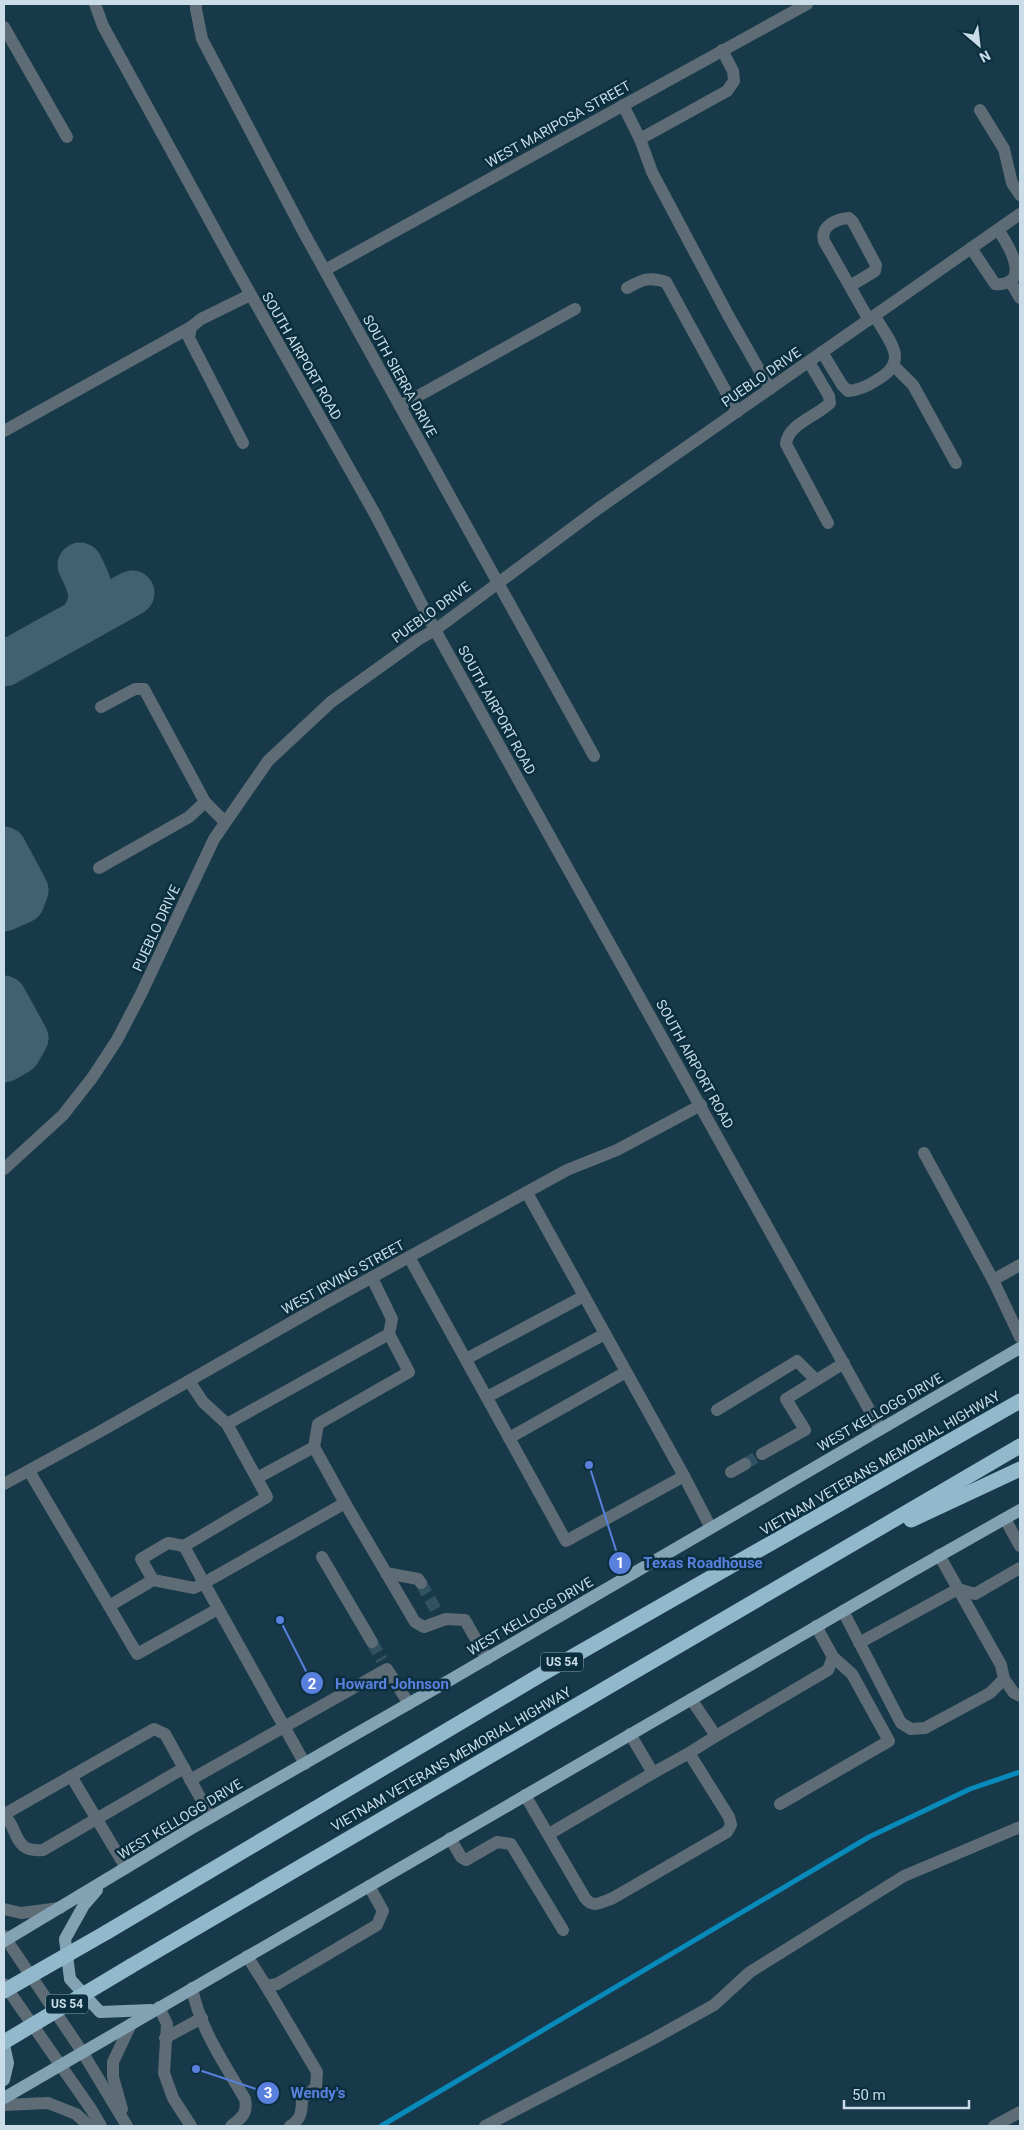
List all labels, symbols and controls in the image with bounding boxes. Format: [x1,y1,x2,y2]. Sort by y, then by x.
north arrow [954,20,1004,70]
text: N [977,47,993,66]
street label: WEST MARIPOSA STREET [483,77,634,171]
street label: SOUTH AIRPORT ROAD [259,289,345,423]
street label: SOUTH SIERRA DRIVE [360,312,440,440]
street label: PUEBLO DRIVE [718,344,804,410]
street label: PUEBLO DRIVE [389,578,473,646]
street label: SOUTH AIRPORT ROAD [455,643,539,777]
street label: PUEBLO DRIVE [129,882,183,974]
street label: SOUTH AIRPORT ROAD [653,997,737,1131]
street label: WEST IRVING STREET [279,1236,408,1317]
street label: WEST KELLOGG DRIVE [814,1369,946,1455]
street label: VIETNAM VETERANS MEMORIAL HIGHWAY [757,1387,1003,1538]
callout: Texas Roadhouse [608,1548,772,1578]
text: 1 [616,1554,624,1572]
text: Texas Roadhouse [643,1554,763,1572]
street label: WEST KELLOGG DRIVE [464,1573,596,1659]
road number: US 54 [541,1652,583,1671]
callout: Howard Johnson [300,1668,459,1698]
text: 2 [308,1675,317,1693]
text: Howard Johnson [335,1675,449,1693]
street label: VIETNAM VETERANS MEMORIAL HIGHWAY [328,1683,574,1834]
street label: WEST KELLOGG DRIVE [115,1775,245,1863]
road number: US 54 [46,1995,88,2014]
callout: Wendy's [256,2078,356,2108]
scale bar [844,2078,969,2110]
text: 3 [264,2084,272,2102]
text: Wendy's [291,2084,346,2102]
text: 50 m [852,2086,886,2104]

